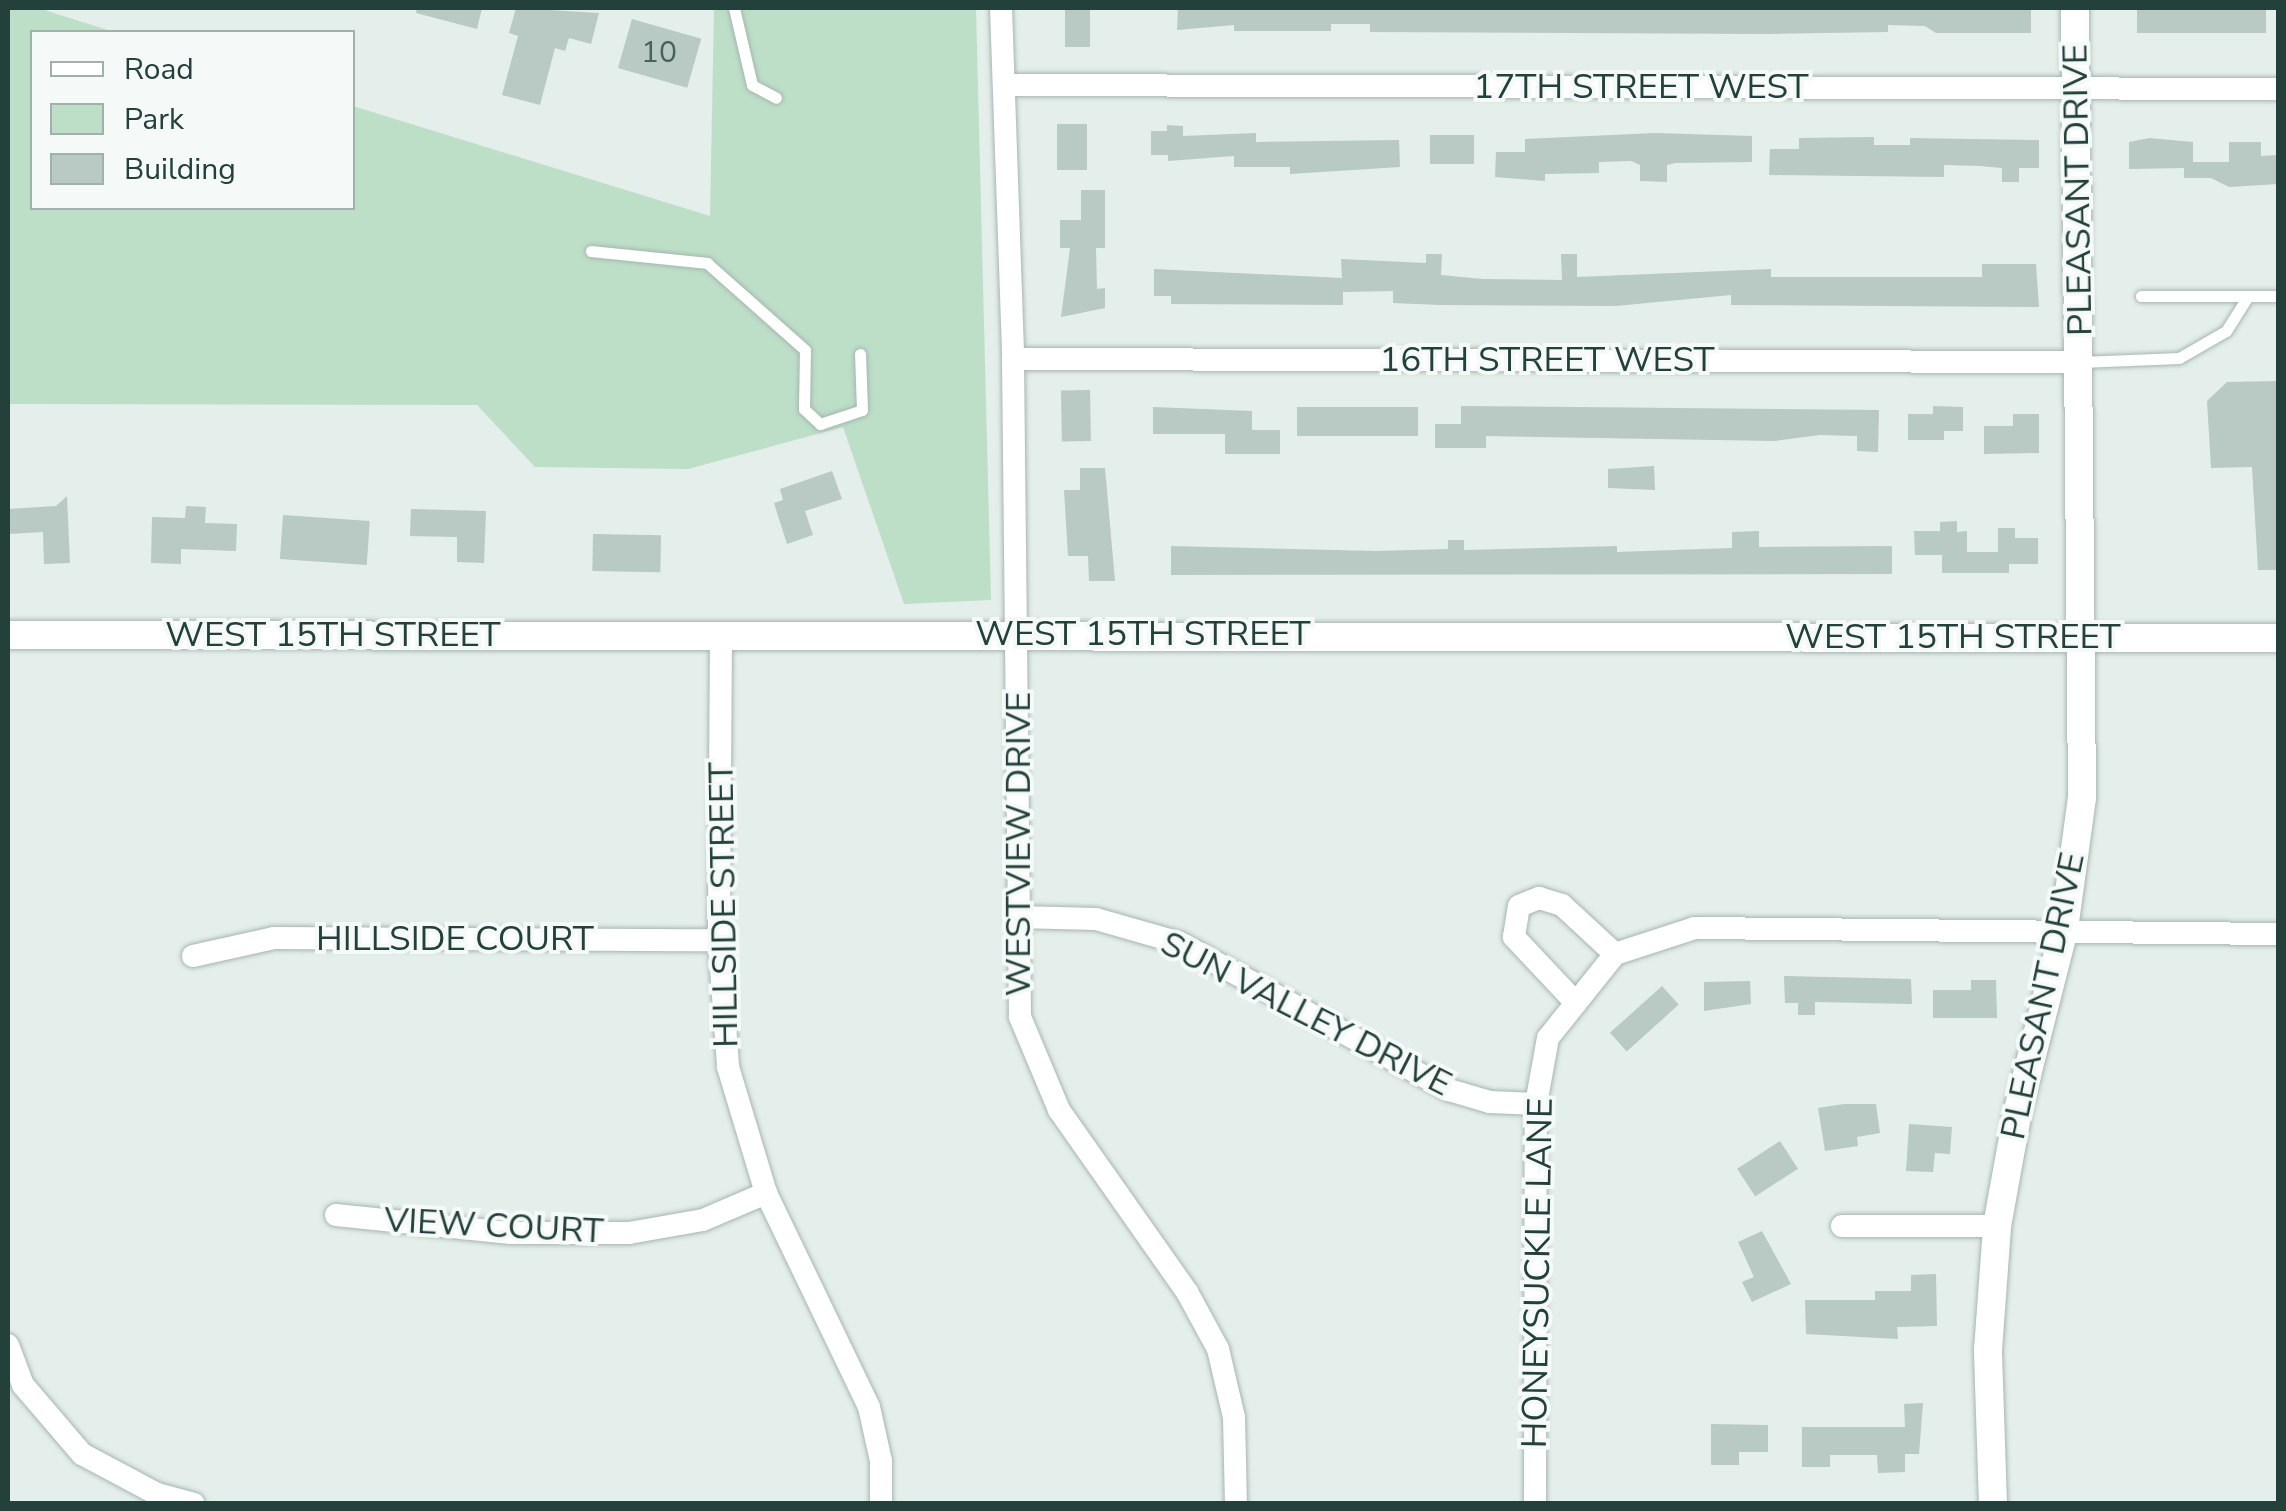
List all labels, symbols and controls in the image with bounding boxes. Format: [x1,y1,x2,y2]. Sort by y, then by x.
legend [30,30,355,210]
house number: 10 [641,35,677,71]
street label: PLEASANT DRIVE [2054,44,2102,336]
text: Road [124,49,194,90]
street label: 17TH STREET WEST [1473,66,1809,108]
text: Park [124,99,184,140]
text: Building [124,149,236,190]
street label: 16TH STREET WEST [1379,339,1715,381]
street label: WEST 15TH STREET [975,613,1311,655]
street label: WEST 15TH STREET [165,614,501,656]
street label: WEST 15TH STREET [1785,616,2121,658]
street label: WESTVIEW DRIVE [998,692,1040,996]
street label: HILLSIDE STREET [701,762,747,1048]
street label: PLEASANT DRIVE [1992,849,2094,1143]
street label: HILLSIDE COURT [316,918,594,960]
street label: SUN VALLEY DRIVE [1154,923,1458,1105]
street label: HONEYSUCKLE LANE [1514,1097,1562,1449]
street label: VIEW COURT [383,1199,605,1253]

